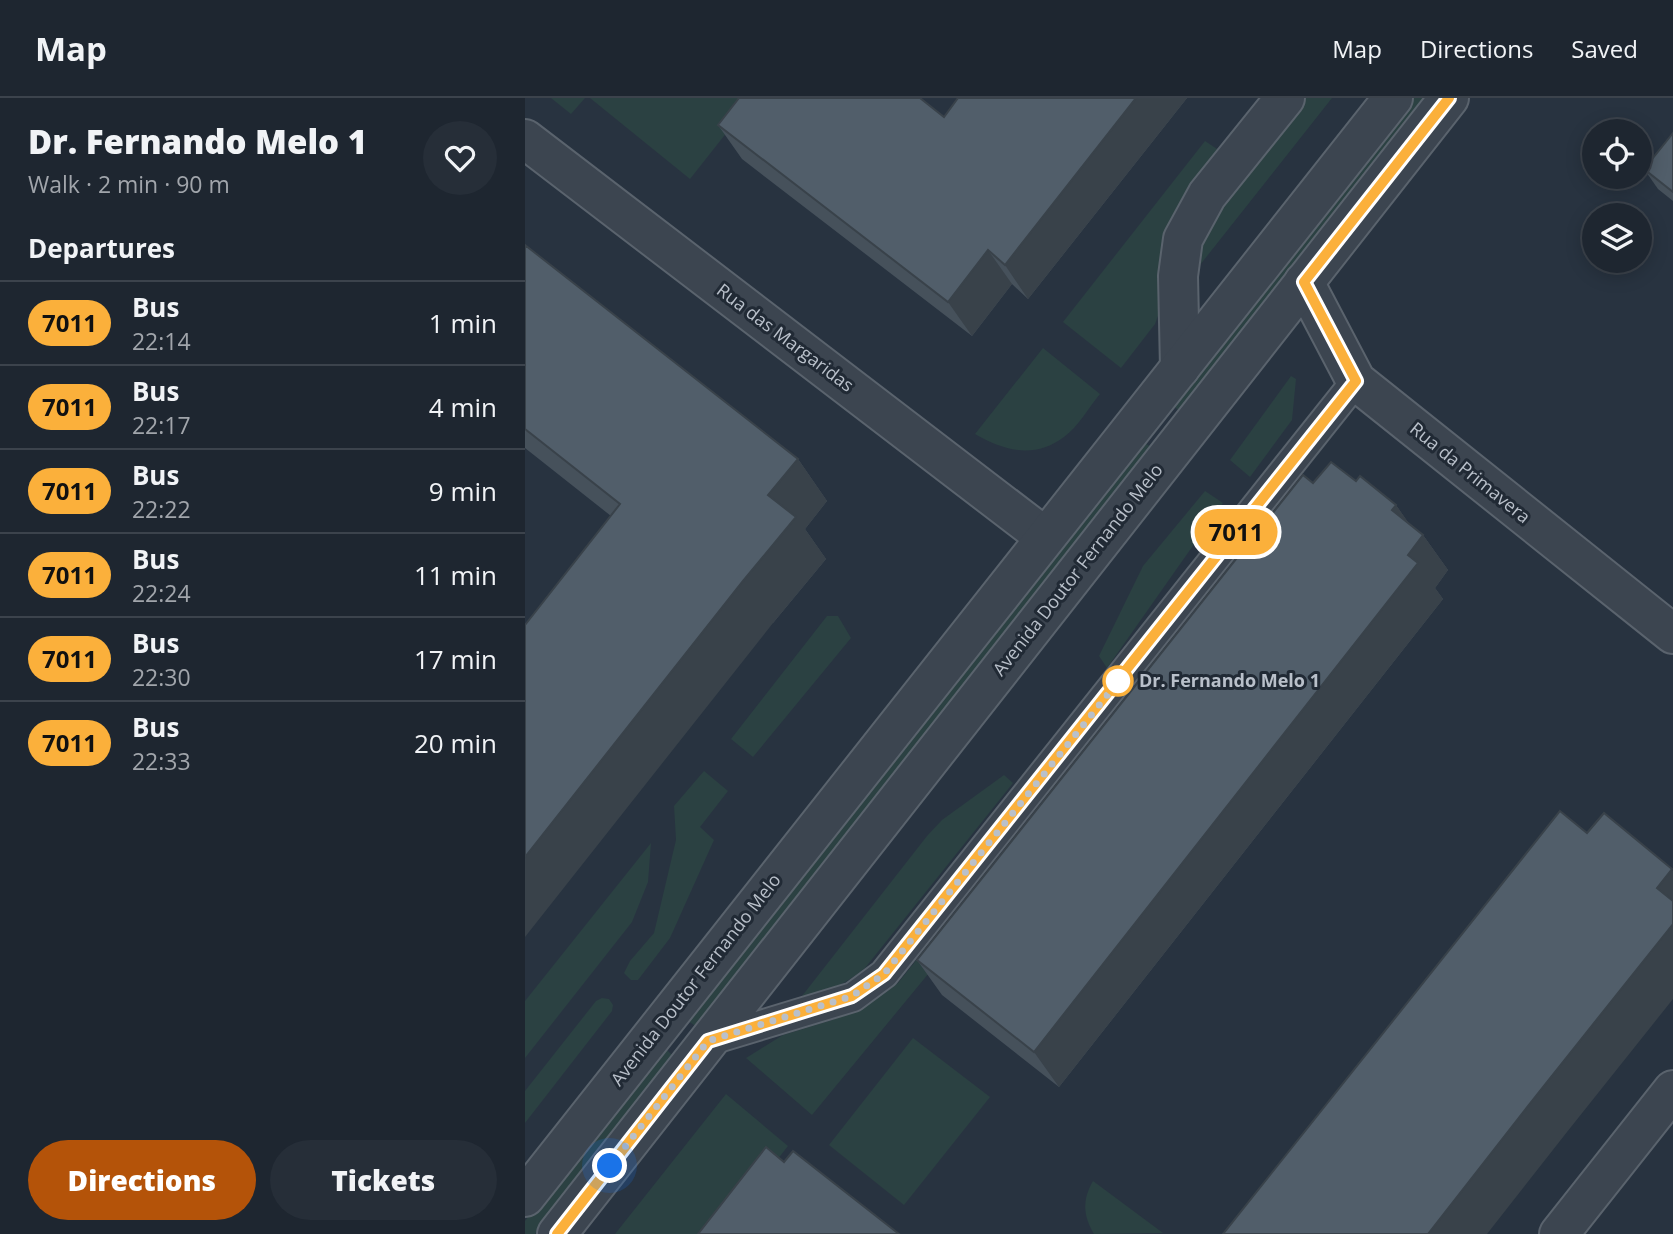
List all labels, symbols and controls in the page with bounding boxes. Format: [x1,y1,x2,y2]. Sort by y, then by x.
text: Map [35,26,107,71]
text: Map [1332,32,1382,65]
text: Directions [1420,32,1533,65]
text: Saved [1571,32,1638,65]
text: Dr. Fernando Melo 1 [28,119,367,164]
map controls [1582,119,1652,273]
button: locate [1582,119,1652,189]
button: heart [423,121,497,195]
text: Walk · 2 min · 90 m [28,168,230,200]
button: layers [1582,203,1652,273]
text: Departures [28,230,175,266]
street label: Rua das Margaridas [712,278,859,397]
text: Bus [132,289,179,325]
text: 1 min [429,305,497,341]
text: 7011 [42,306,97,339]
text: 22:14 [132,325,191,357]
text: Bus [132,373,179,409]
text: 4 min [429,389,497,425]
text: 7011 [42,390,97,423]
text: 22:17 [132,409,191,441]
street label: Rua da Primavera [1405,416,1536,528]
text: Bus [132,457,179,493]
street label: Avenida Doutor Fernando Melo [987,458,1168,680]
text: 9 min [429,473,497,509]
text: 7011 [42,474,97,507]
text: 22:22 [132,493,191,525]
line badge: 7011 [1187,509,1285,555]
text: 7011 [1209,515,1263,548]
text: Bus [132,541,179,577]
text: 11 min [414,557,497,593]
text: 7011 [42,558,97,591]
text: 22:24 [132,577,191,609]
text: Bus [132,625,179,661]
text: 17 min [414,641,497,677]
text: 7011 [42,642,97,675]
text: 22:30 [132,661,191,693]
marker: Dr. Fernando Melo 1 [1103,666,1133,696]
place label: Dr. Fernando Melo 1 [1139,668,1320,692]
text: Bus [132,709,179,745]
text: 20 min [414,725,497,761]
text: 7011 [42,726,97,759]
text: 22:33 [132,745,191,777]
street label: Avenida Doutor Fernando Melo [605,868,786,1090]
button: Directions [28,1140,256,1220]
button: Tickets [270,1140,497,1220]
your location [592,1148,627,1183]

